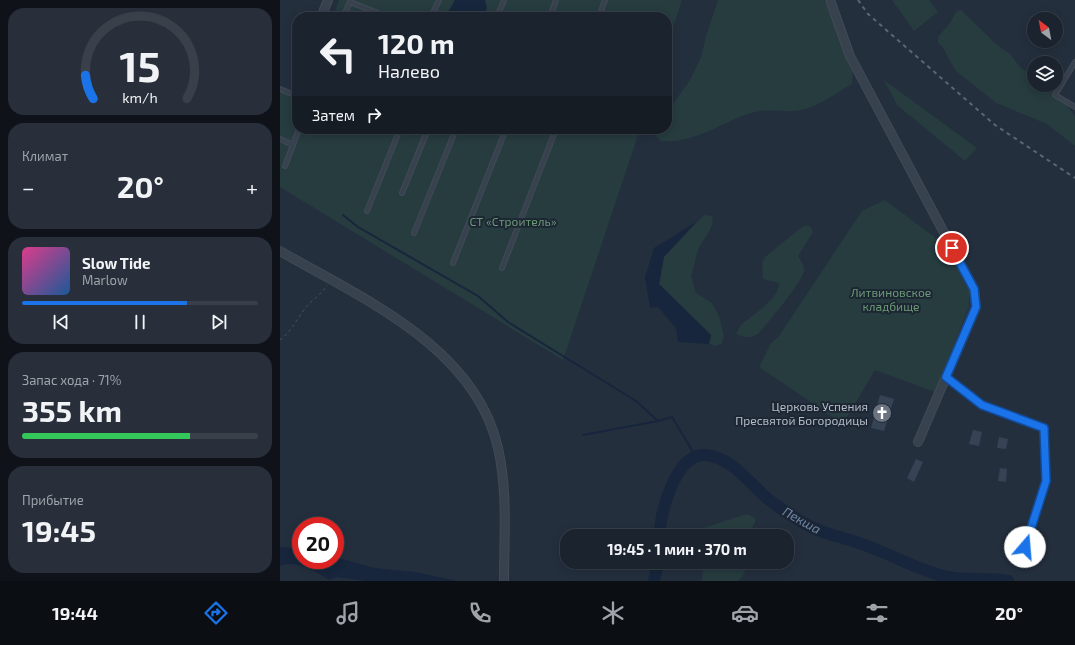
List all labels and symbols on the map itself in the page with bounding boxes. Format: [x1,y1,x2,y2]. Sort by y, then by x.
north arrow [1027,12,1063,48]
park label: СТ «Строитель» [470,214,557,228]
pin [935,231,969,265]
park label: Литвиновское кладбище [851,285,931,313]
place label: Церковь Успения Пресвятой Богородицы [735,399,868,427]
church icon: Церковь Успения Пресвятой Богородицы [871,402,893,424]
water label: Пекша [780,503,824,537]
speed limit sign: 20 [292,517,344,569]
position arrow [1004,526,1046,568]

